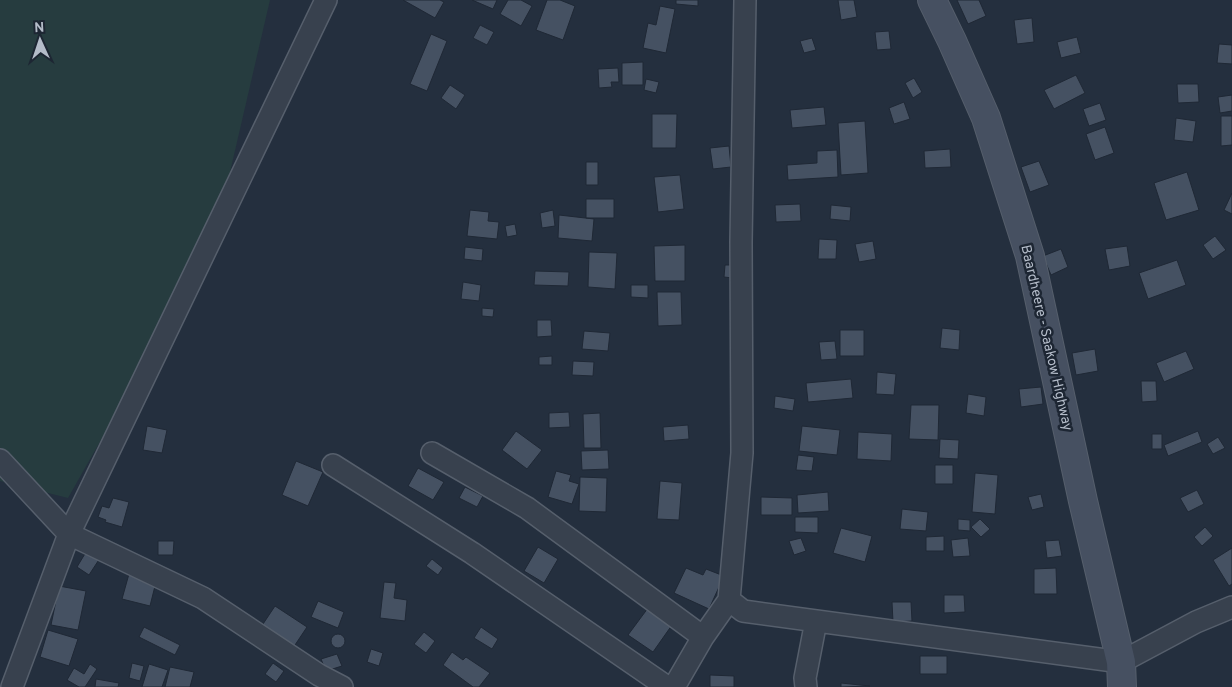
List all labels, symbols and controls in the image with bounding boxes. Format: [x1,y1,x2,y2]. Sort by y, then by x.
north arrow [15,15,65,65]
text: N [34,20,45,37]
street label: Baardheere - Saakow Highway [1016,243,1076,433]

